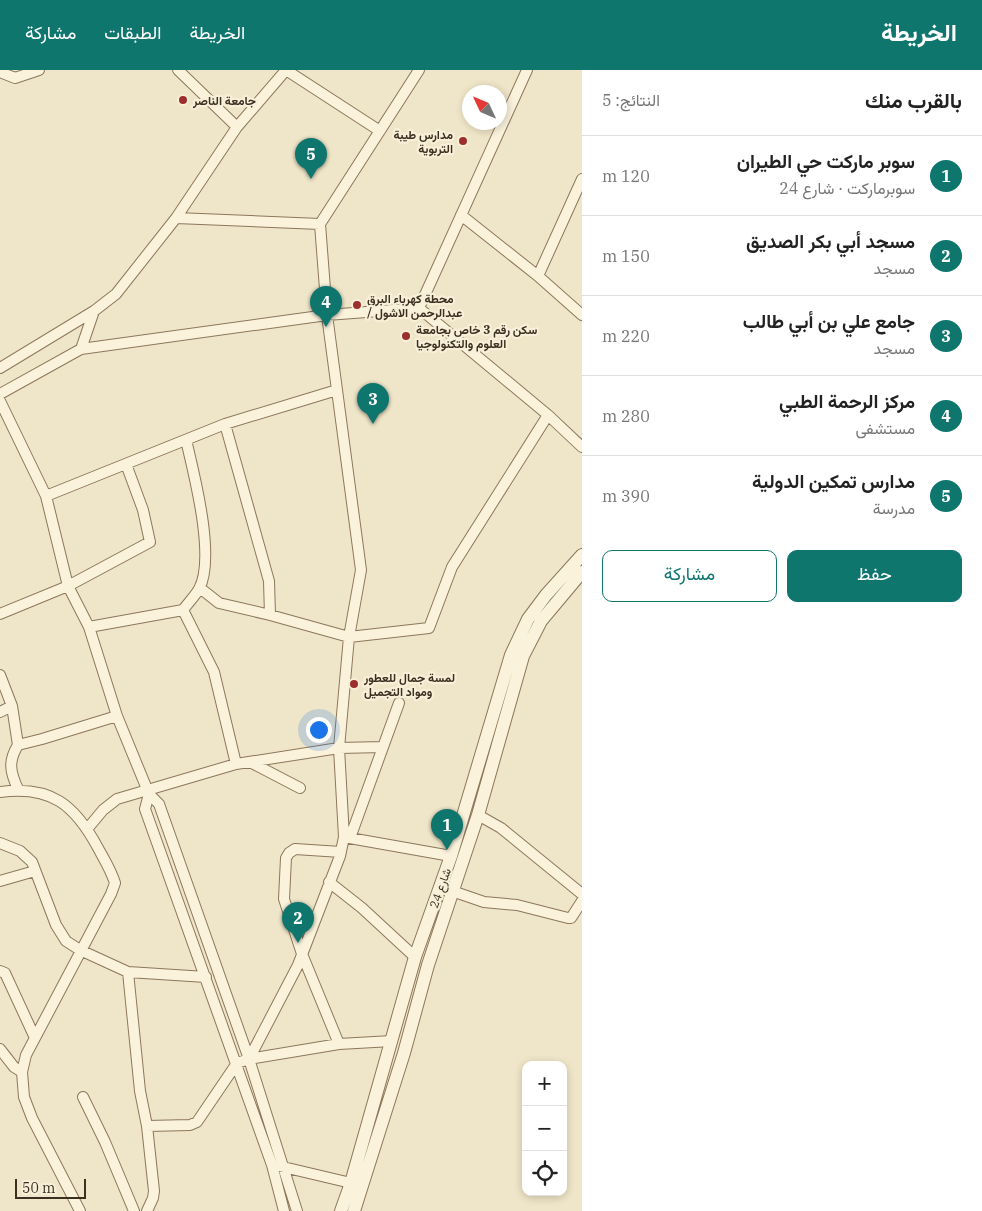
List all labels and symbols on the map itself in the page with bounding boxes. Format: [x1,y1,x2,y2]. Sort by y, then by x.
north arrow [462,85,507,130]
place label: جامعة الناصر [192,93,256,109]
marker: جامعة الناصر [177,94,189,106]
place label: مدارس طيبة التربوية [393,127,453,157]
marker: مدارس طيبة التربوية [457,135,469,147]
pin: 5 [295,138,327,179]
pin: 4 [310,286,342,327]
place label: محطة كهرباء البرق / عبدالرحمن الاشول [367,291,462,321]
marker: محطة كهرباء البرق / عبدالرحمن الاشول [351,299,363,311]
place label: سكن رقم 3 خاص بجامعة العلوم والتكنولوجيا [416,322,538,352]
marker: سكن رقم 3 خاص بجامعة العلوم والتكنولوجيا [400,330,412,342]
pin: 3 [357,383,389,424]
place label: لمسة جمال للعطور ومواد التجميل [363,670,455,700]
marker: لمسة جمال للعطور ومواد التجميل [348,678,360,690]
your location [306,717,332,743]
pin: 1 [431,809,463,850]
street label: شارع 24 [426,866,456,911]
pin: 2 [282,902,314,943]
scale bar [15,1176,86,1199]

